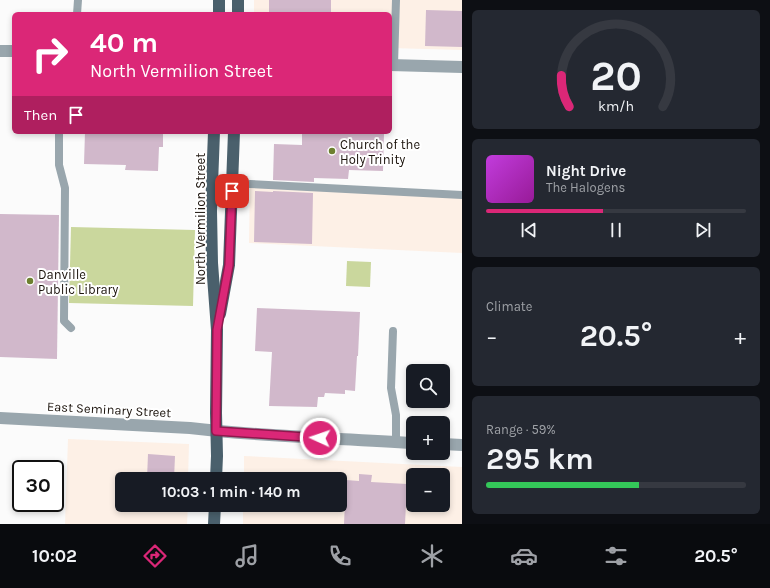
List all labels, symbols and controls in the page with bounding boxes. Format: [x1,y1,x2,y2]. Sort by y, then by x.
text: 40 m [90,26,158,59]
icon: right [24,28,76,80]
text: 20 [590,52,642,100]
text: North Vermilion Street [90,60,273,82]
text: km/h [598,98,634,115]
icon: arrive [65,104,87,126]
text: Then [24,106,57,124]
place label: Church of the Holy Trinity [340,137,420,167]
marker: Church of the Holy Trinity [327,146,337,156]
street label: North Vermilion Street [193,153,208,285]
text: Night Drive [546,162,626,180]
pin [215,174,249,208]
icon: arrive [221,180,243,202]
text: The Halogens [546,180,625,195]
icon: previous [518,219,540,241]
icon: pause [605,219,627,241]
icon: next [692,219,714,241]
place label: Danville Public Library [38,267,118,297]
marker: Danville Public Library [25,276,35,286]
text: Climate [486,299,532,314]
text: 20.5° [580,318,652,354]
text: − [486,324,498,350]
text: + [734,324,746,350]
map controls [406,364,450,512]
button: search [406,364,450,408]
street label: East Seminary Street [46,399,172,420]
button: + [406,416,450,460]
position arrow [299,417,341,459]
text: Range · 59% [486,422,556,437]
text: 295 km [486,441,594,477]
speed limit sign: 30 [12,460,64,512]
button: − [406,468,450,512]
text: 10:03 · 1 min · 140 m [162,483,300,501]
icon: directions [141,542,169,570]
icon: music [233,542,261,570]
icon: phone [326,542,354,570]
icon: climate [418,542,446,570]
icon: car [510,542,538,570]
icon: filters [602,542,630,570]
text: 10:02 [32,545,77,567]
text: 20.5° [694,545,738,567]

